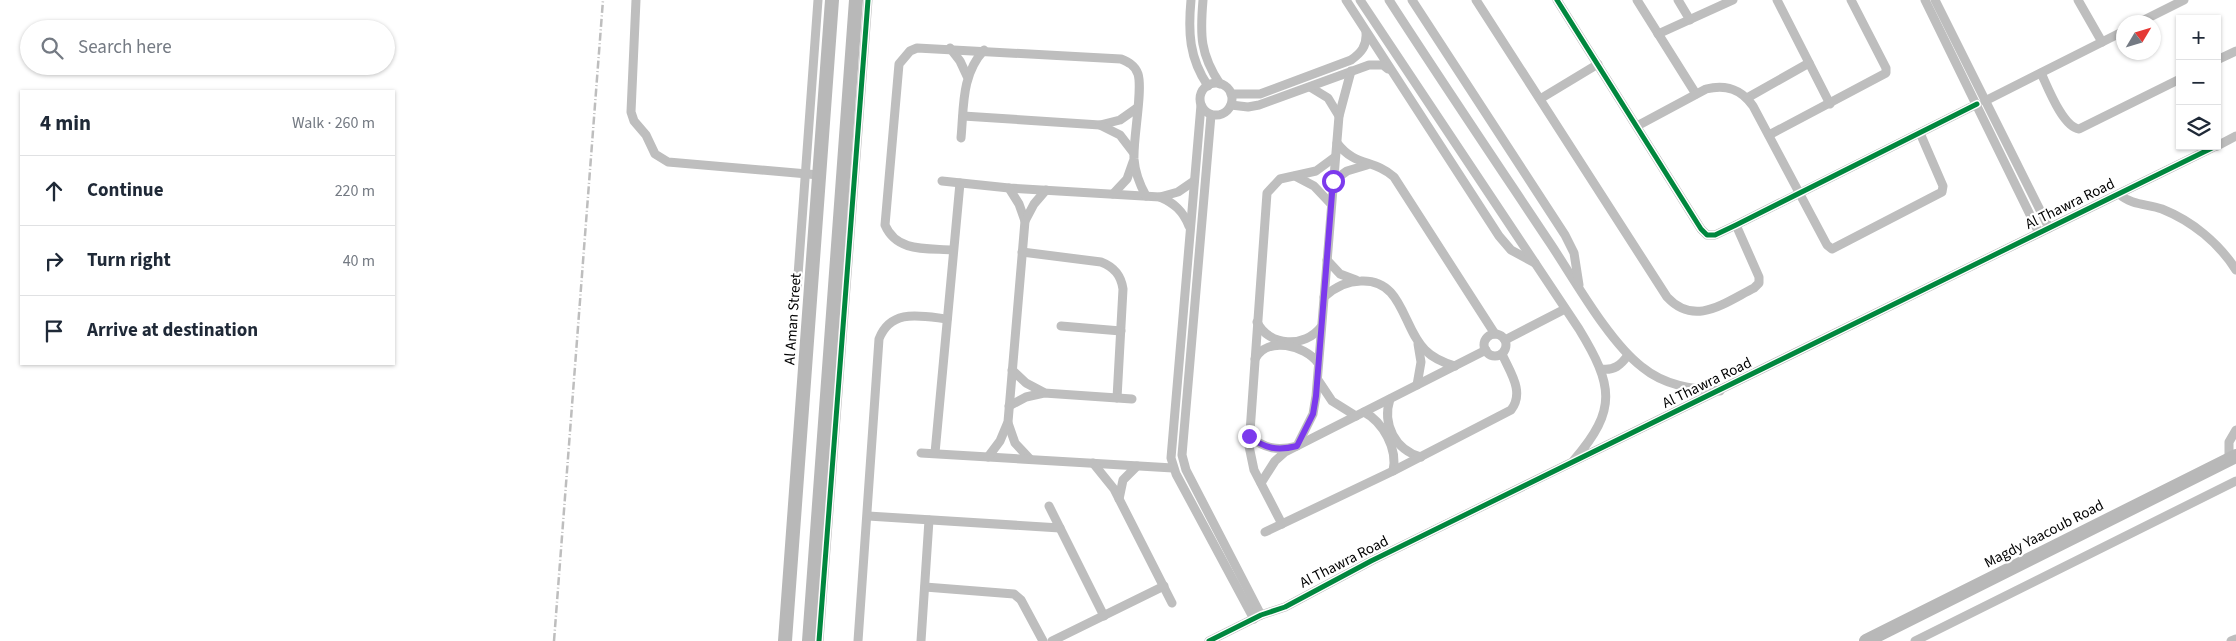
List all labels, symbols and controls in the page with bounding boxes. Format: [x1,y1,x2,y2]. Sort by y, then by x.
north arrow [2116,15,2161,60]
map controls [2176,15,2221,150]
button: + [2176,15,2221,60]
search box [20,20,395,75]
icon: search [38,34,66,62]
text: Search here [78,34,172,61]
button: − [2176,60,2221,105]
button: layers [2176,105,2221,150]
text: 4 min [40,108,91,138]
text: Walk · 260 m [292,112,375,134]
route start [1322,170,1345,193]
street label: Al Thawra Road [2022,173,2118,235]
icon: ahead [40,177,68,205]
text: Continue [87,177,164,204]
text: 220 m [335,180,375,202]
icon: right [40,247,68,275]
text: Turn right [87,247,171,274]
text: 40 m [343,250,375,272]
street label: Al Aman Street [779,272,807,366]
icon: arrive [40,317,68,345]
text: Arrive at destination [87,317,258,344]
street label: Al Thawra Road [1659,352,1755,414]
route end [1238,425,1261,448]
street label: Magdy Yaacoub Road [1981,495,2107,573]
street label: Al Thawra Road [1296,531,1392,593]

